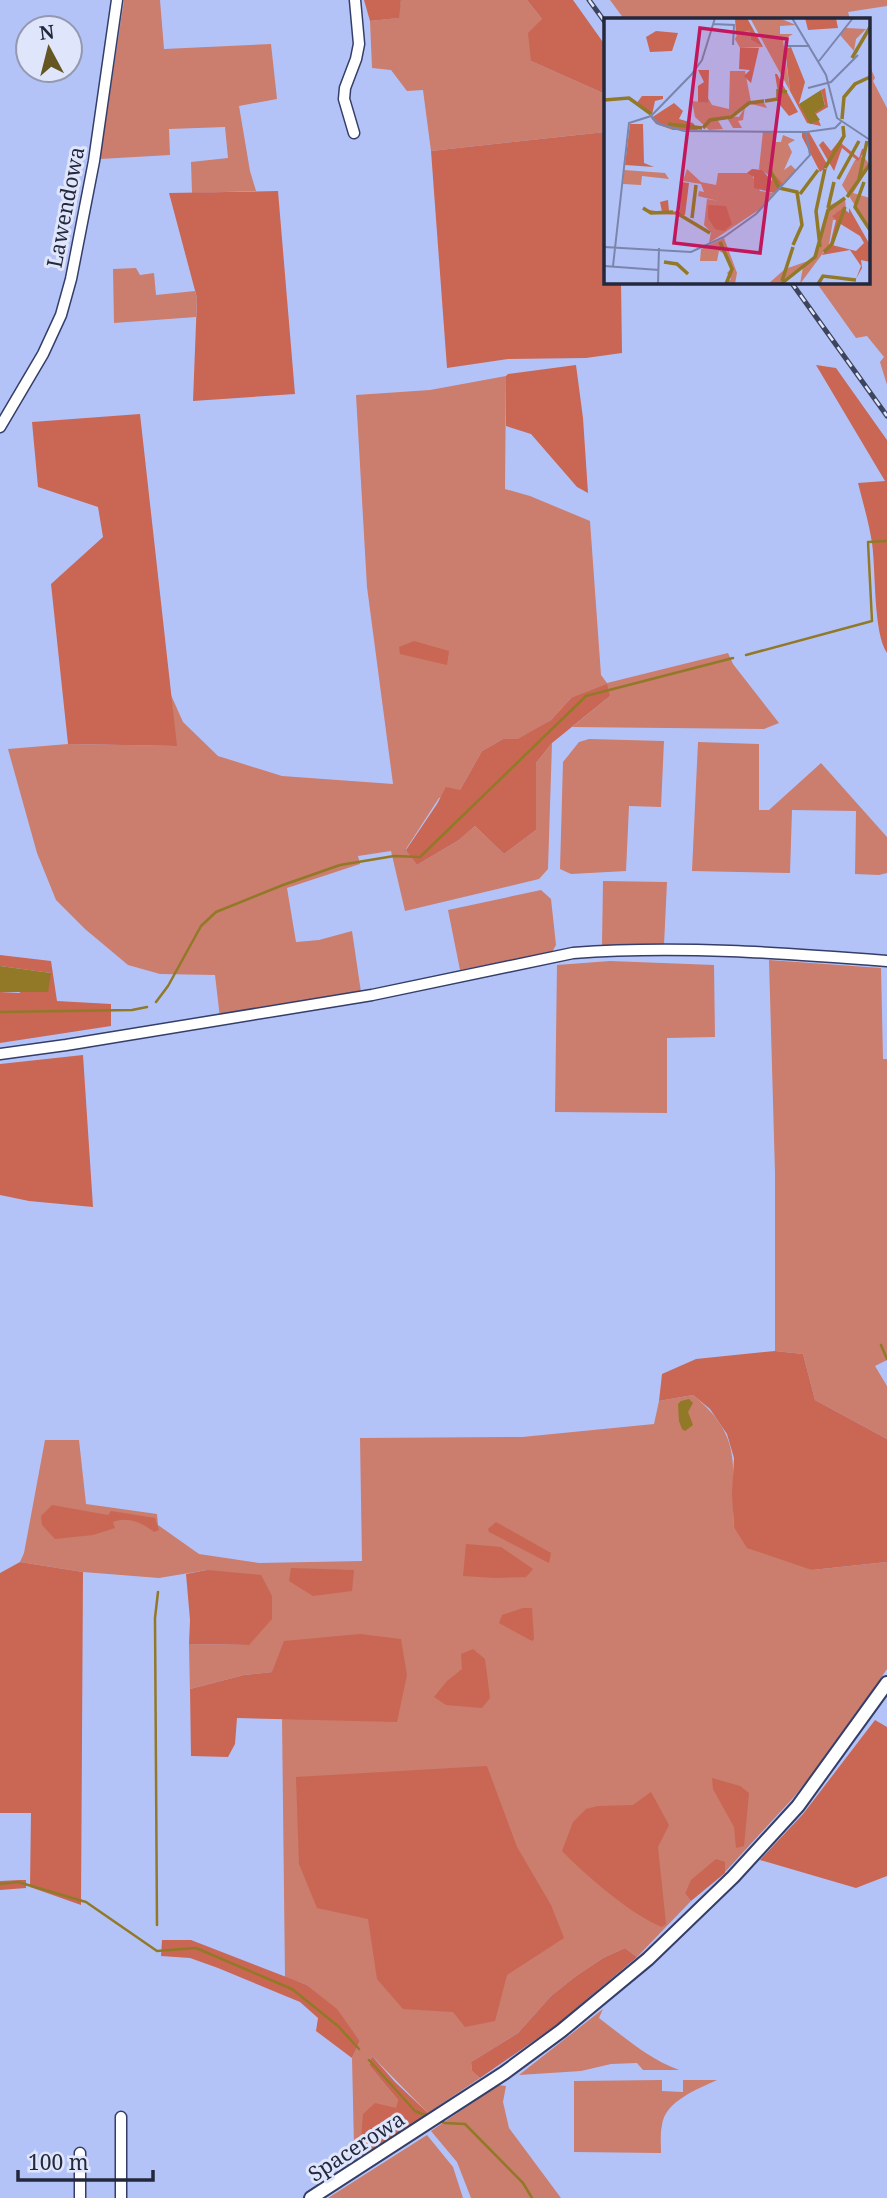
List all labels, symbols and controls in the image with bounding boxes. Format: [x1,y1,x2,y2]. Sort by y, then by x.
north arrow [14,14,84,84]
text: N [38,18,56,46]
inset map [604,18,870,284]
street label: Lawendowa [40,144,90,270]
street label: Spacerowa [302,2104,410,2188]
scale bar [18,2138,152,2182]
text: 100 m [28,2148,89,2176]

